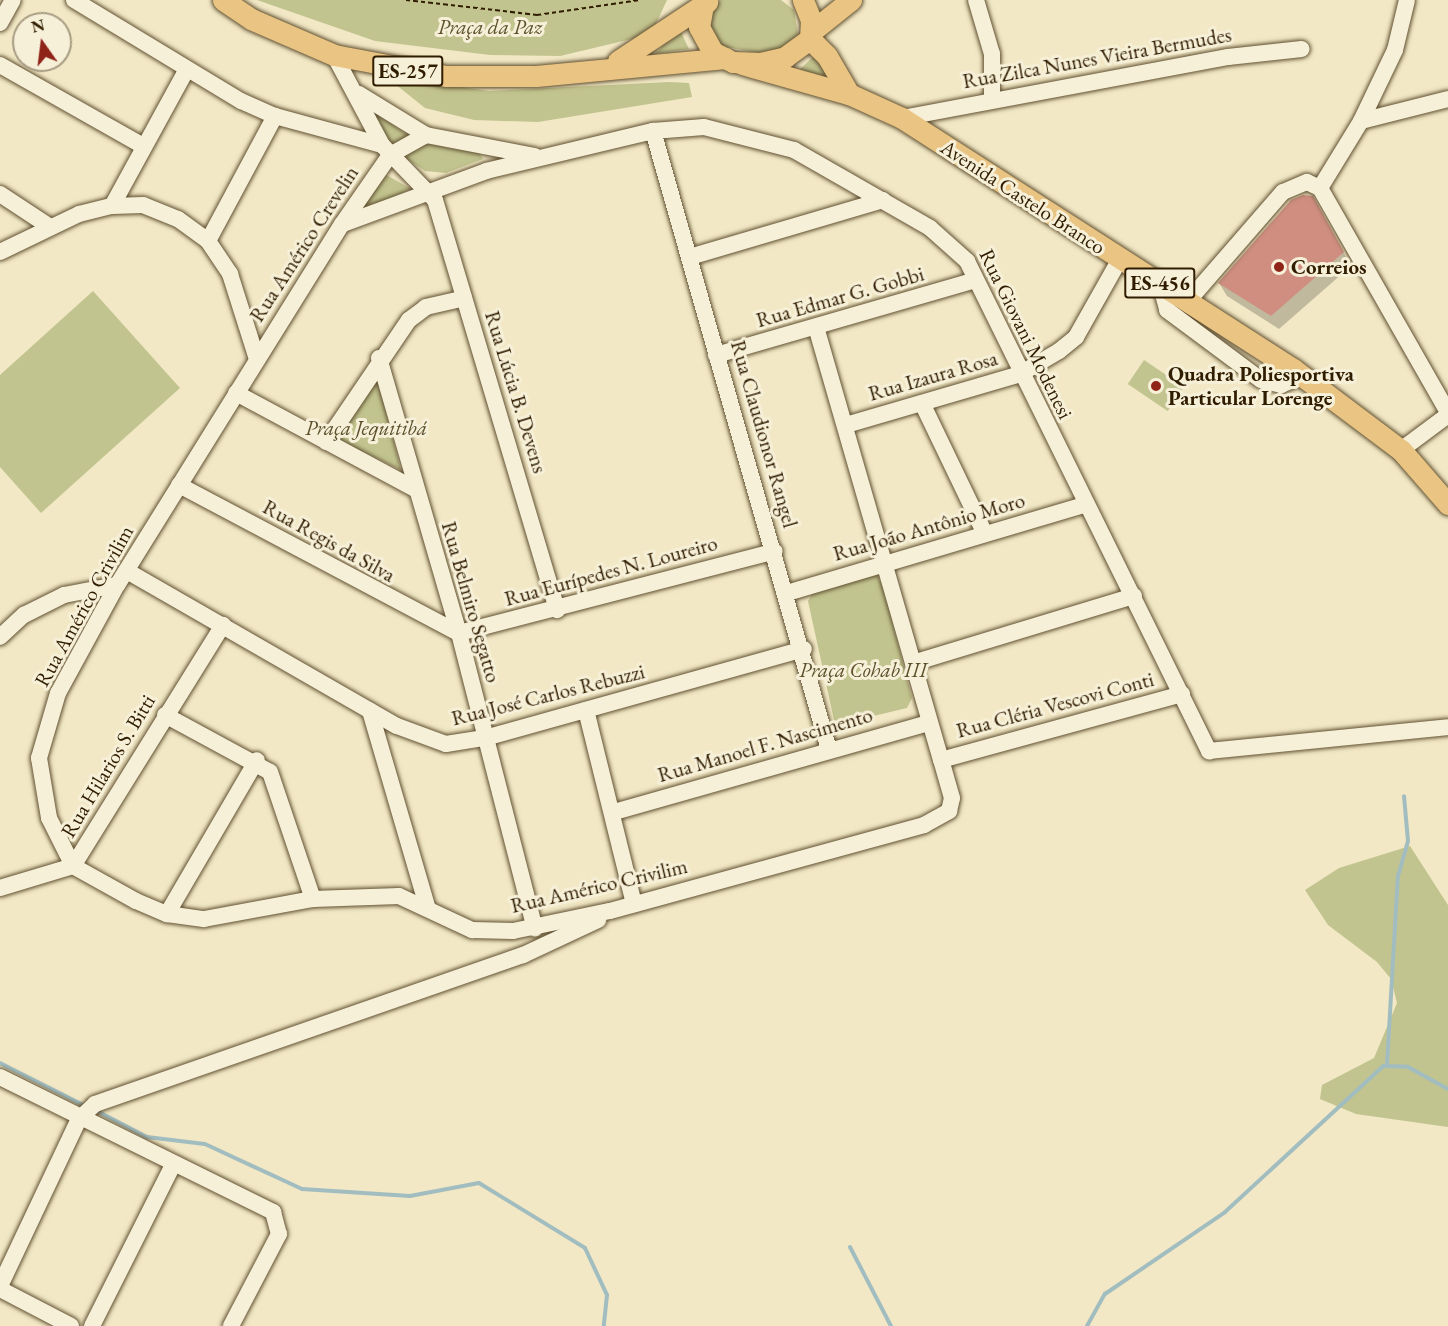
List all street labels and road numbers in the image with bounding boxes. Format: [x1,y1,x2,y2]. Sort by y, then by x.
street label: Rua Zilca Nunes Vieira Bermudes [961,22,1233,94]
road number: ES-257 [372,54,444,88]
street label: Avenida Castelo Branco [936,134,1110,260]
street label: Rua Américo Crevelin [244,161,364,327]
street label: Rua Giovani Modenesi [974,245,1078,423]
street label: Rua Edmar G. Gobbi [753,261,927,333]
road number: ES-456 [1124,266,1196,300]
street label: Rua Lúcia B. Devens [479,308,553,476]
street label: Rua Claudionor Rangel [725,337,803,531]
street label: Rua Izaura Rosa [865,346,1001,406]
street label: Rua João Antônio Moro [830,488,1028,566]
street label: Rua Regis da Silva [258,494,400,588]
street label: Rua Belmiro Segatto [436,519,506,685]
street label: Rua Américo Crivilim [29,521,139,691]
street label: Rua Eurípedes N. Loureiro [502,530,720,612]
street label: Rua José Carlos Rebuzzi [449,659,647,731]
street label: Rua Cléria Vescovi Conti [954,667,1156,743]
street label: Rua Hilarios S. Bitti [55,690,161,842]
street label: Rua Manoel F. Nascimento [655,702,875,788]
street label: Rua Américo Crivilim [508,853,690,919]

